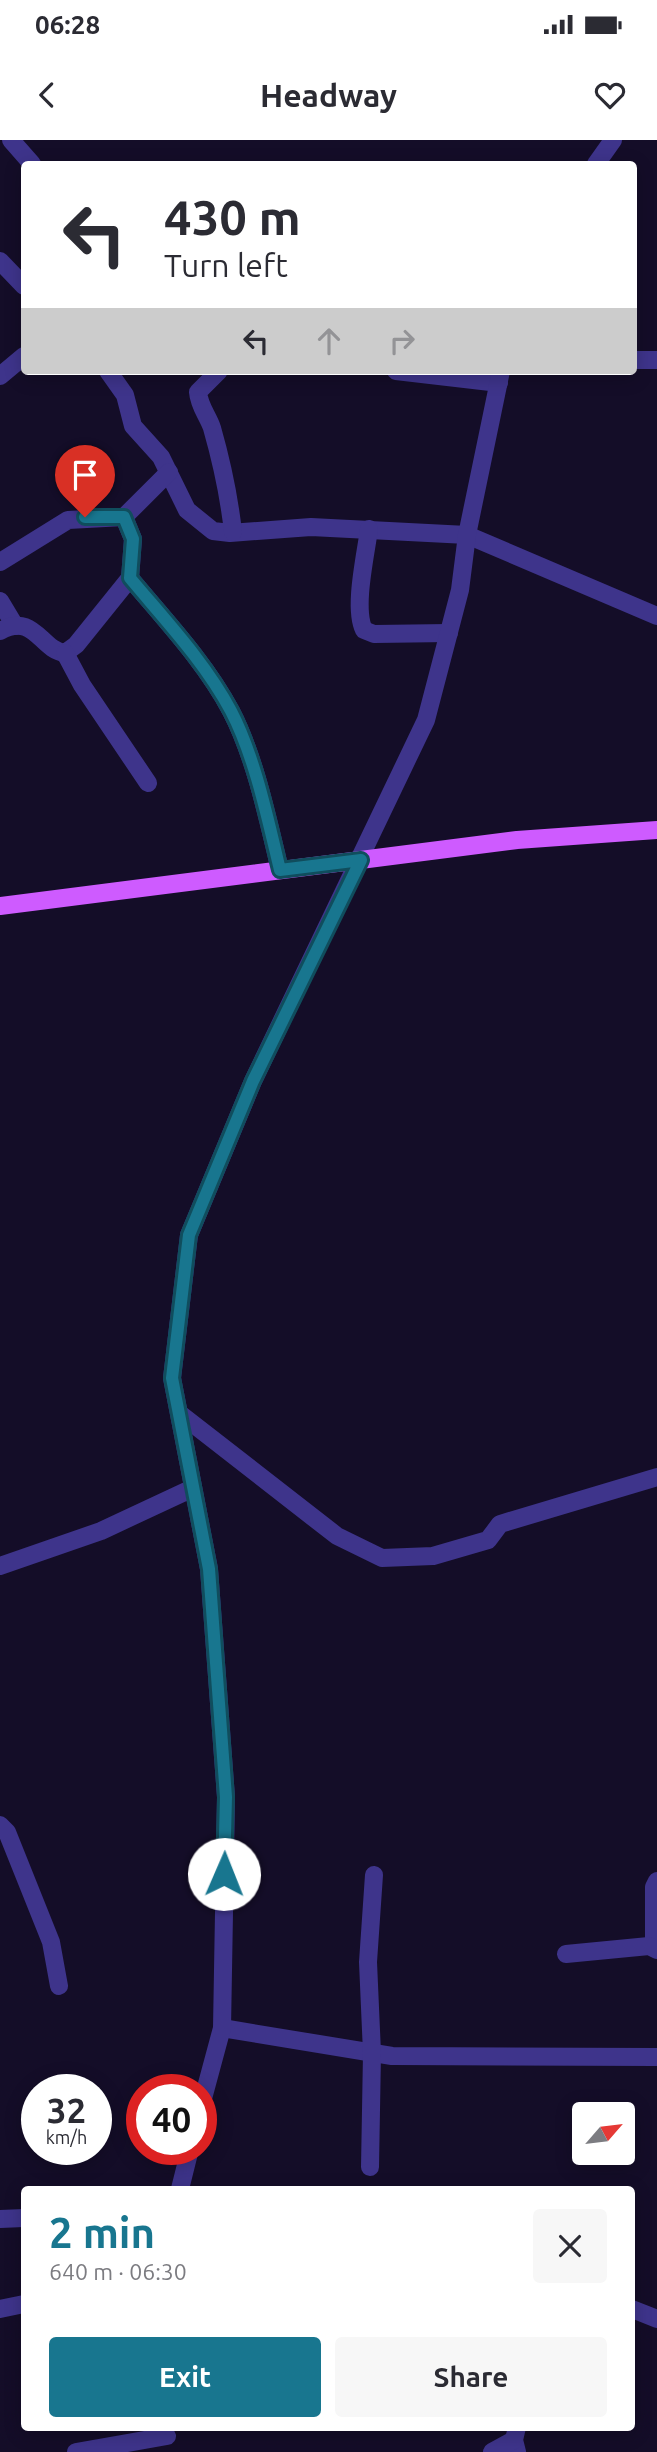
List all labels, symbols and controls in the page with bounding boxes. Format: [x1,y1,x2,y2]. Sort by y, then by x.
text: 06:28 [35,10,100,39]
icon: back [28,76,66,114]
icon: heart [591,76,629,114]
text: Headway [260,77,397,113]
icon: left [49,189,140,280]
text: 430 m [164,189,301,244]
text: Turn left [164,247,288,283]
icon: left [237,322,275,360]
icon: ahead [310,322,348,360]
icon: right [383,322,421,360]
pin [55,445,115,517]
icon: arrive [66,456,104,494]
position arrow [187,1837,261,1911]
speed limit sign: 40 [126,2074,217,2165]
text: 32 [47,2090,86,2130]
north arrow [572,2102,635,2165]
map controls [572,2102,635,2165]
text: km/h [46,2127,87,2147]
text: 2 min [49,2209,155,2256]
button: close [533,2209,607,2283]
text: 640 m · 06:30 [49,2259,187,2284]
button: Exit [49,2337,321,2417]
button: Share [335,2337,607,2417]

